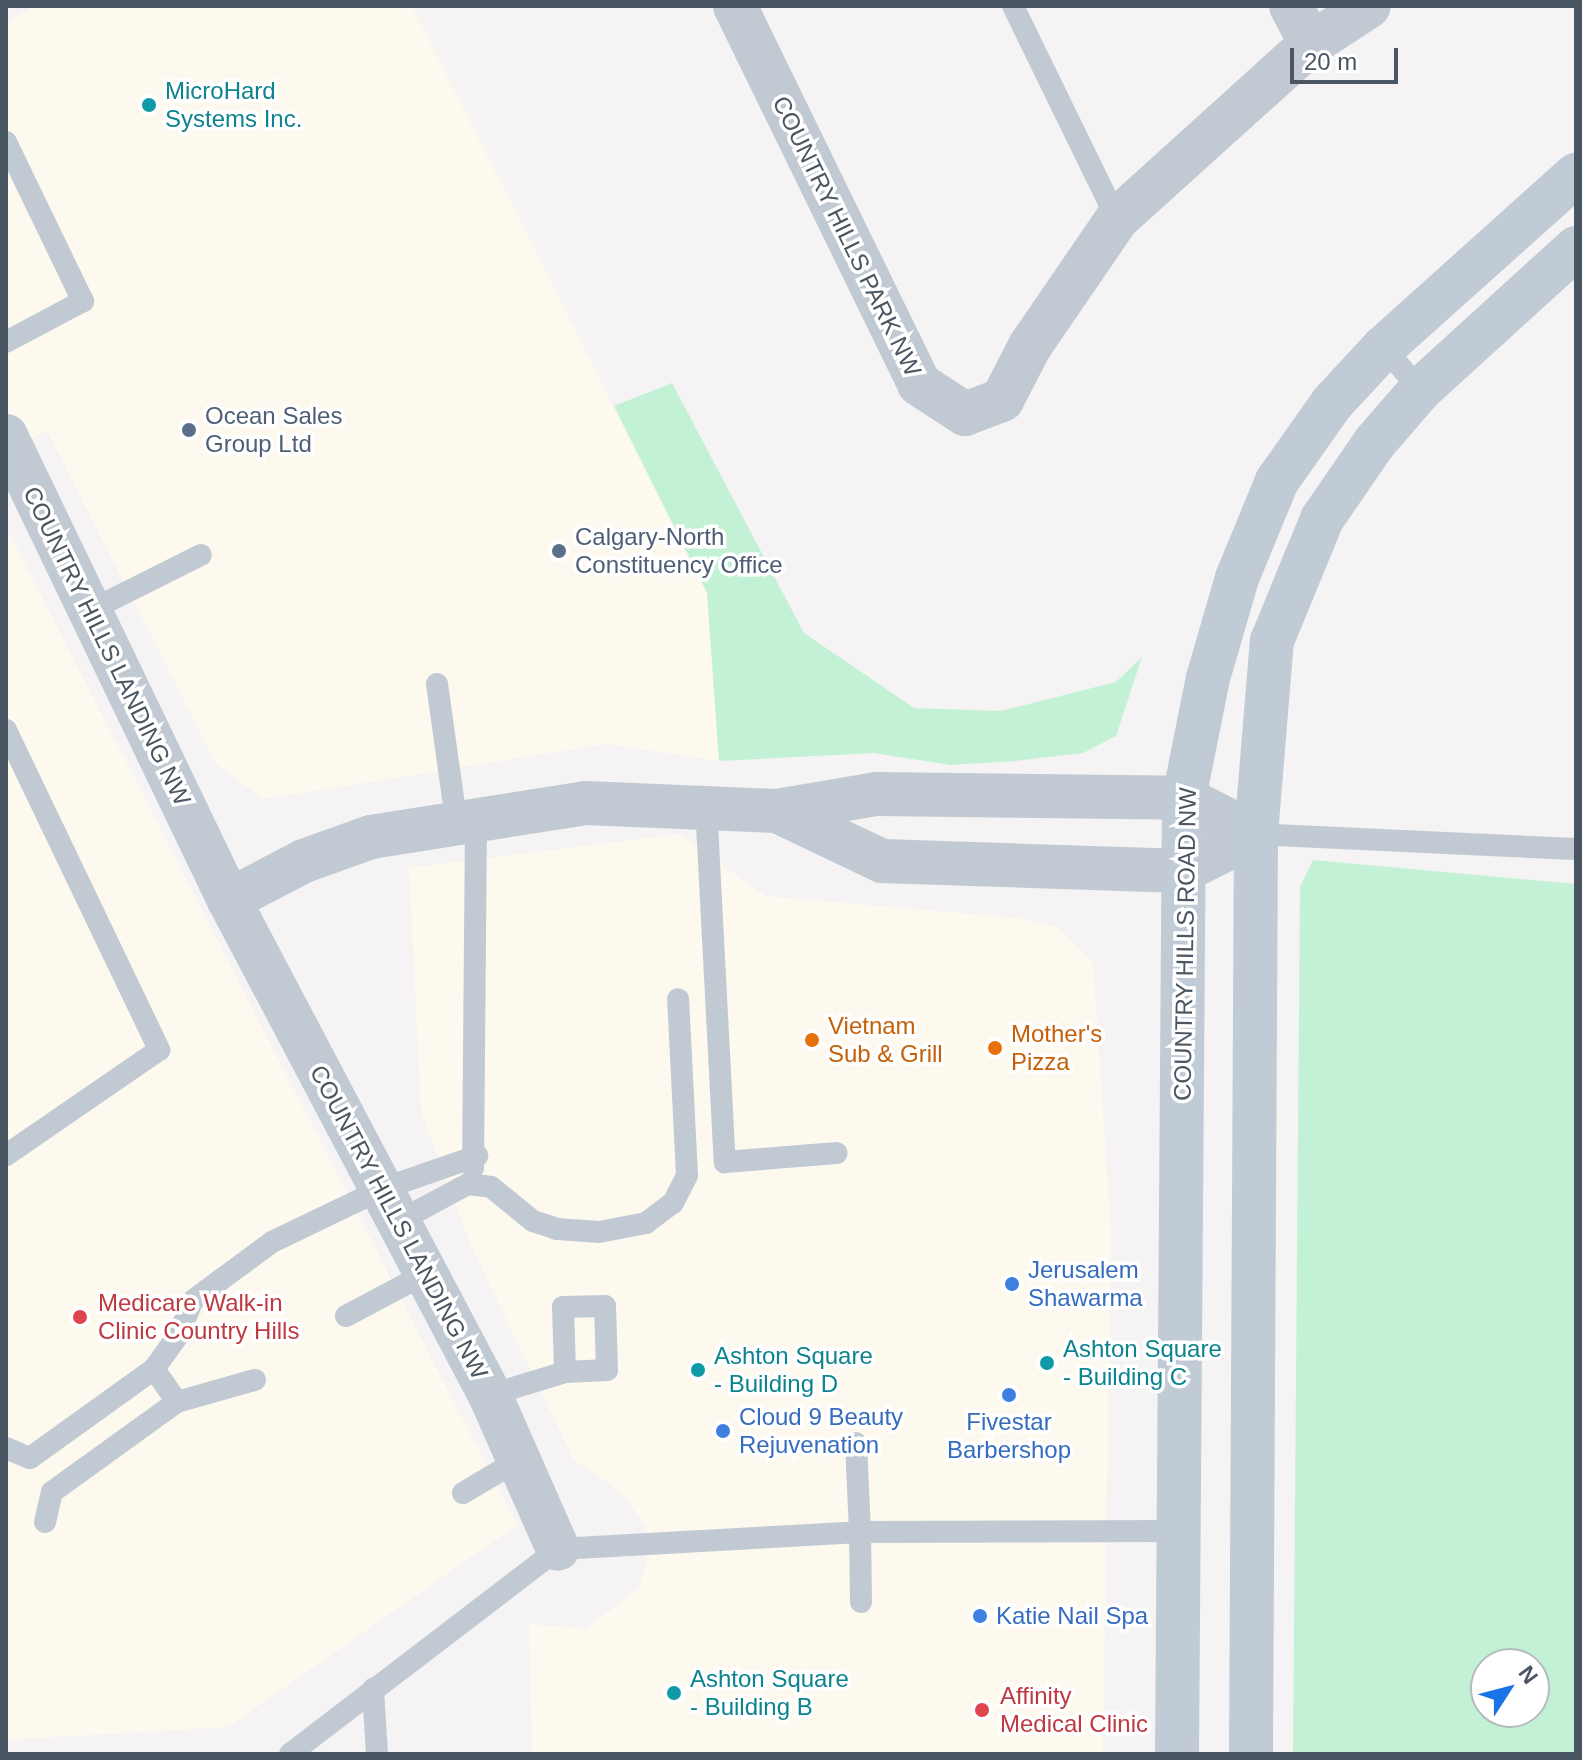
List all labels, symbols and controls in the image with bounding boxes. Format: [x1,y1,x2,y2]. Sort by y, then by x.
scale bar [1294,32,1402,82]
text: 20 m [1304,48,1357,75]
place label: MicroHard Systems Inc. [165,77,302,133]
street label: COUNTRY HILLS PARK NW [766,91,928,381]
marker: MicroHard Systems Inc. [140,96,158,114]
place label: Ocean Sales Group Ltd [205,402,342,458]
marker: Ocean Sales Group Ltd [180,421,198,439]
street label: COUNTRY HILLS LANDING NW [17,482,197,810]
place label: Calgary-North Constituency Office [575,523,783,579]
marker: Calgary-North Constituency Office [550,542,568,560]
street label: COUNTRY HILLS ROAD NW [1168,787,1202,1101]
place label: Vietnam Sub & Grill [828,1012,943,1068]
place label: Mother's Pizza [1011,1020,1102,1076]
marker: Vietnam Sub & Grill [803,1031,821,1049]
marker: Mother's Pizza [986,1039,1004,1057]
street label: COUNTRY HILLS LANDING NW [304,1060,494,1384]
place label: Jerusalem Shawarma [1028,1256,1143,1312]
marker: Jerusalem Shawarma [1003,1275,1021,1293]
place label: Medicare Walk-in Clinic Country Hills [98,1289,299,1345]
marker: Medicare Walk-in Clinic Country Hills [69,1306,91,1328]
place label: Ashton Square - Building C [1063,1335,1222,1391]
place label: Ashton Square - Building D [714,1342,873,1398]
marker: Ashton Square - Building C [1038,1354,1056,1372]
marker: Ashton Square - Building D [689,1361,707,1379]
marker: Fivestar Barbershop [1000,1386,1018,1404]
place label: Cloud 9 Beauty Rejuvenation [739,1403,903,1459]
place label: Fivestar Barbershop [947,1408,1071,1464]
marker: Cloud 9 Beauty Rejuvenation [714,1422,732,1440]
place label: Katie Nail Spa [996,1602,1148,1630]
marker: Katie Nail Spa [971,1607,989,1625]
north arrow [1470,1648,1550,1728]
text: N [1513,1661,1543,1689]
place label: Ashton Square - Building B [690,1665,849,1721]
place label: Affinity Medical Clinic [1000,1682,1148,1738]
marker: Ashton Square - Building B [665,1684,683,1702]
marker: Affinity Medical Clinic [971,1699,993,1721]

